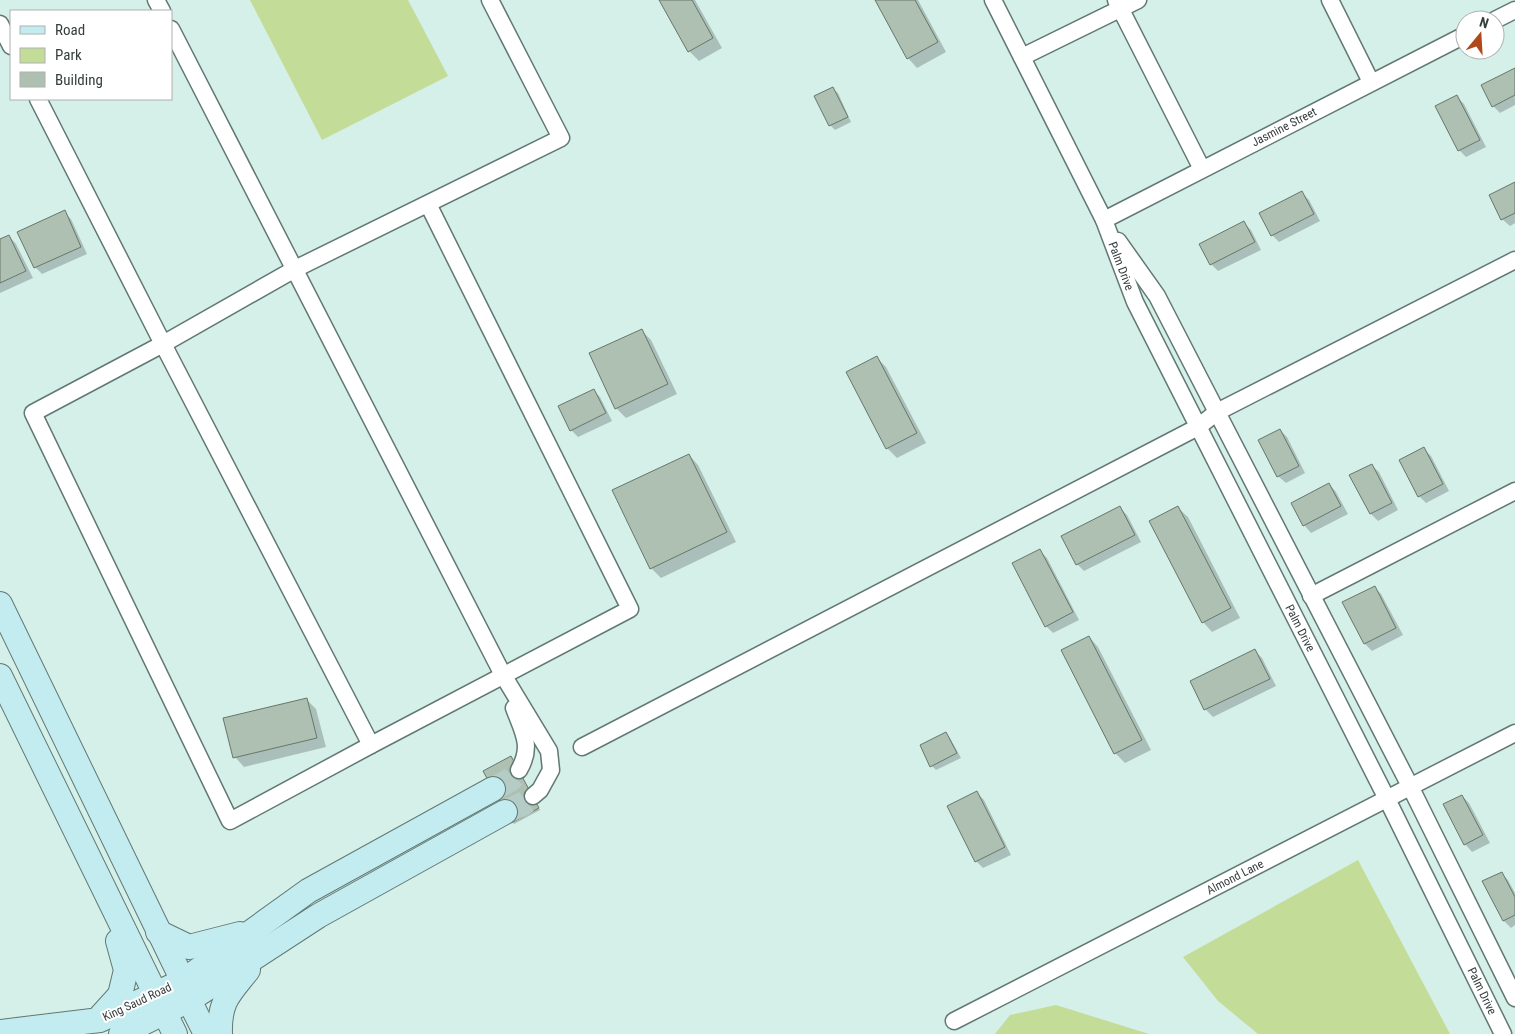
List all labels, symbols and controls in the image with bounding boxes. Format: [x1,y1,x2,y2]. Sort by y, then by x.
legend [10,10,172,100]
north arrow [1455,10,1505,60]
text: N [1477,14,1491,32]
text: Road [55,21,85,39]
text: Park [55,46,82,64]
text: Building [55,71,103,89]
street label: Jasmine Street [1249,104,1319,149]
street label: Palm Drive [1105,240,1137,293]
street label: Palm Drive [1282,602,1318,654]
street label: Almond Lane [1204,856,1266,897]
street label: Palm Drive [1465,965,1500,1017]
street label: King Saud Road [100,980,174,1024]

